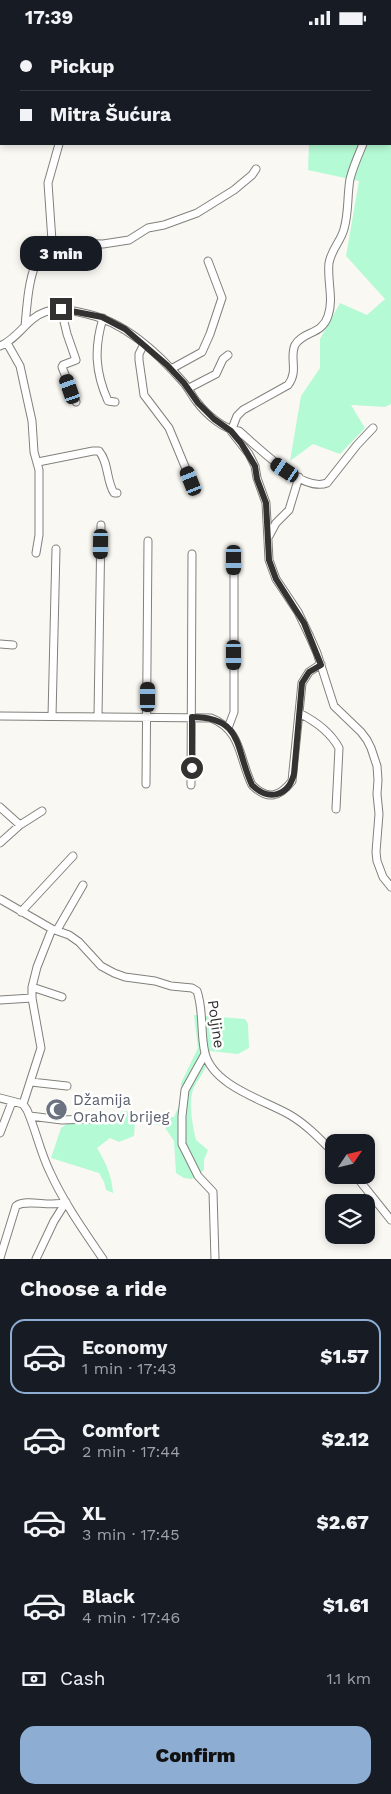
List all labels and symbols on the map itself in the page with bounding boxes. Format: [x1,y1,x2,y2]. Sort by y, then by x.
callout: 3 min [20,237,102,271]
route end [50,298,72,320]
car [58,372,81,406]
car [268,455,301,485]
car [178,464,203,498]
car [93,529,108,559]
car [226,545,241,575]
car [226,640,241,670]
car [140,682,155,712]
route start [181,757,203,779]
street label: Poljine [204,999,228,1049]
place label: Džamija Orahov brijeg [73,1091,170,1126]
mosque icon: Džamija Orahov brijeg [45,1097,69,1121]
north arrow [325,1134,375,1184]

